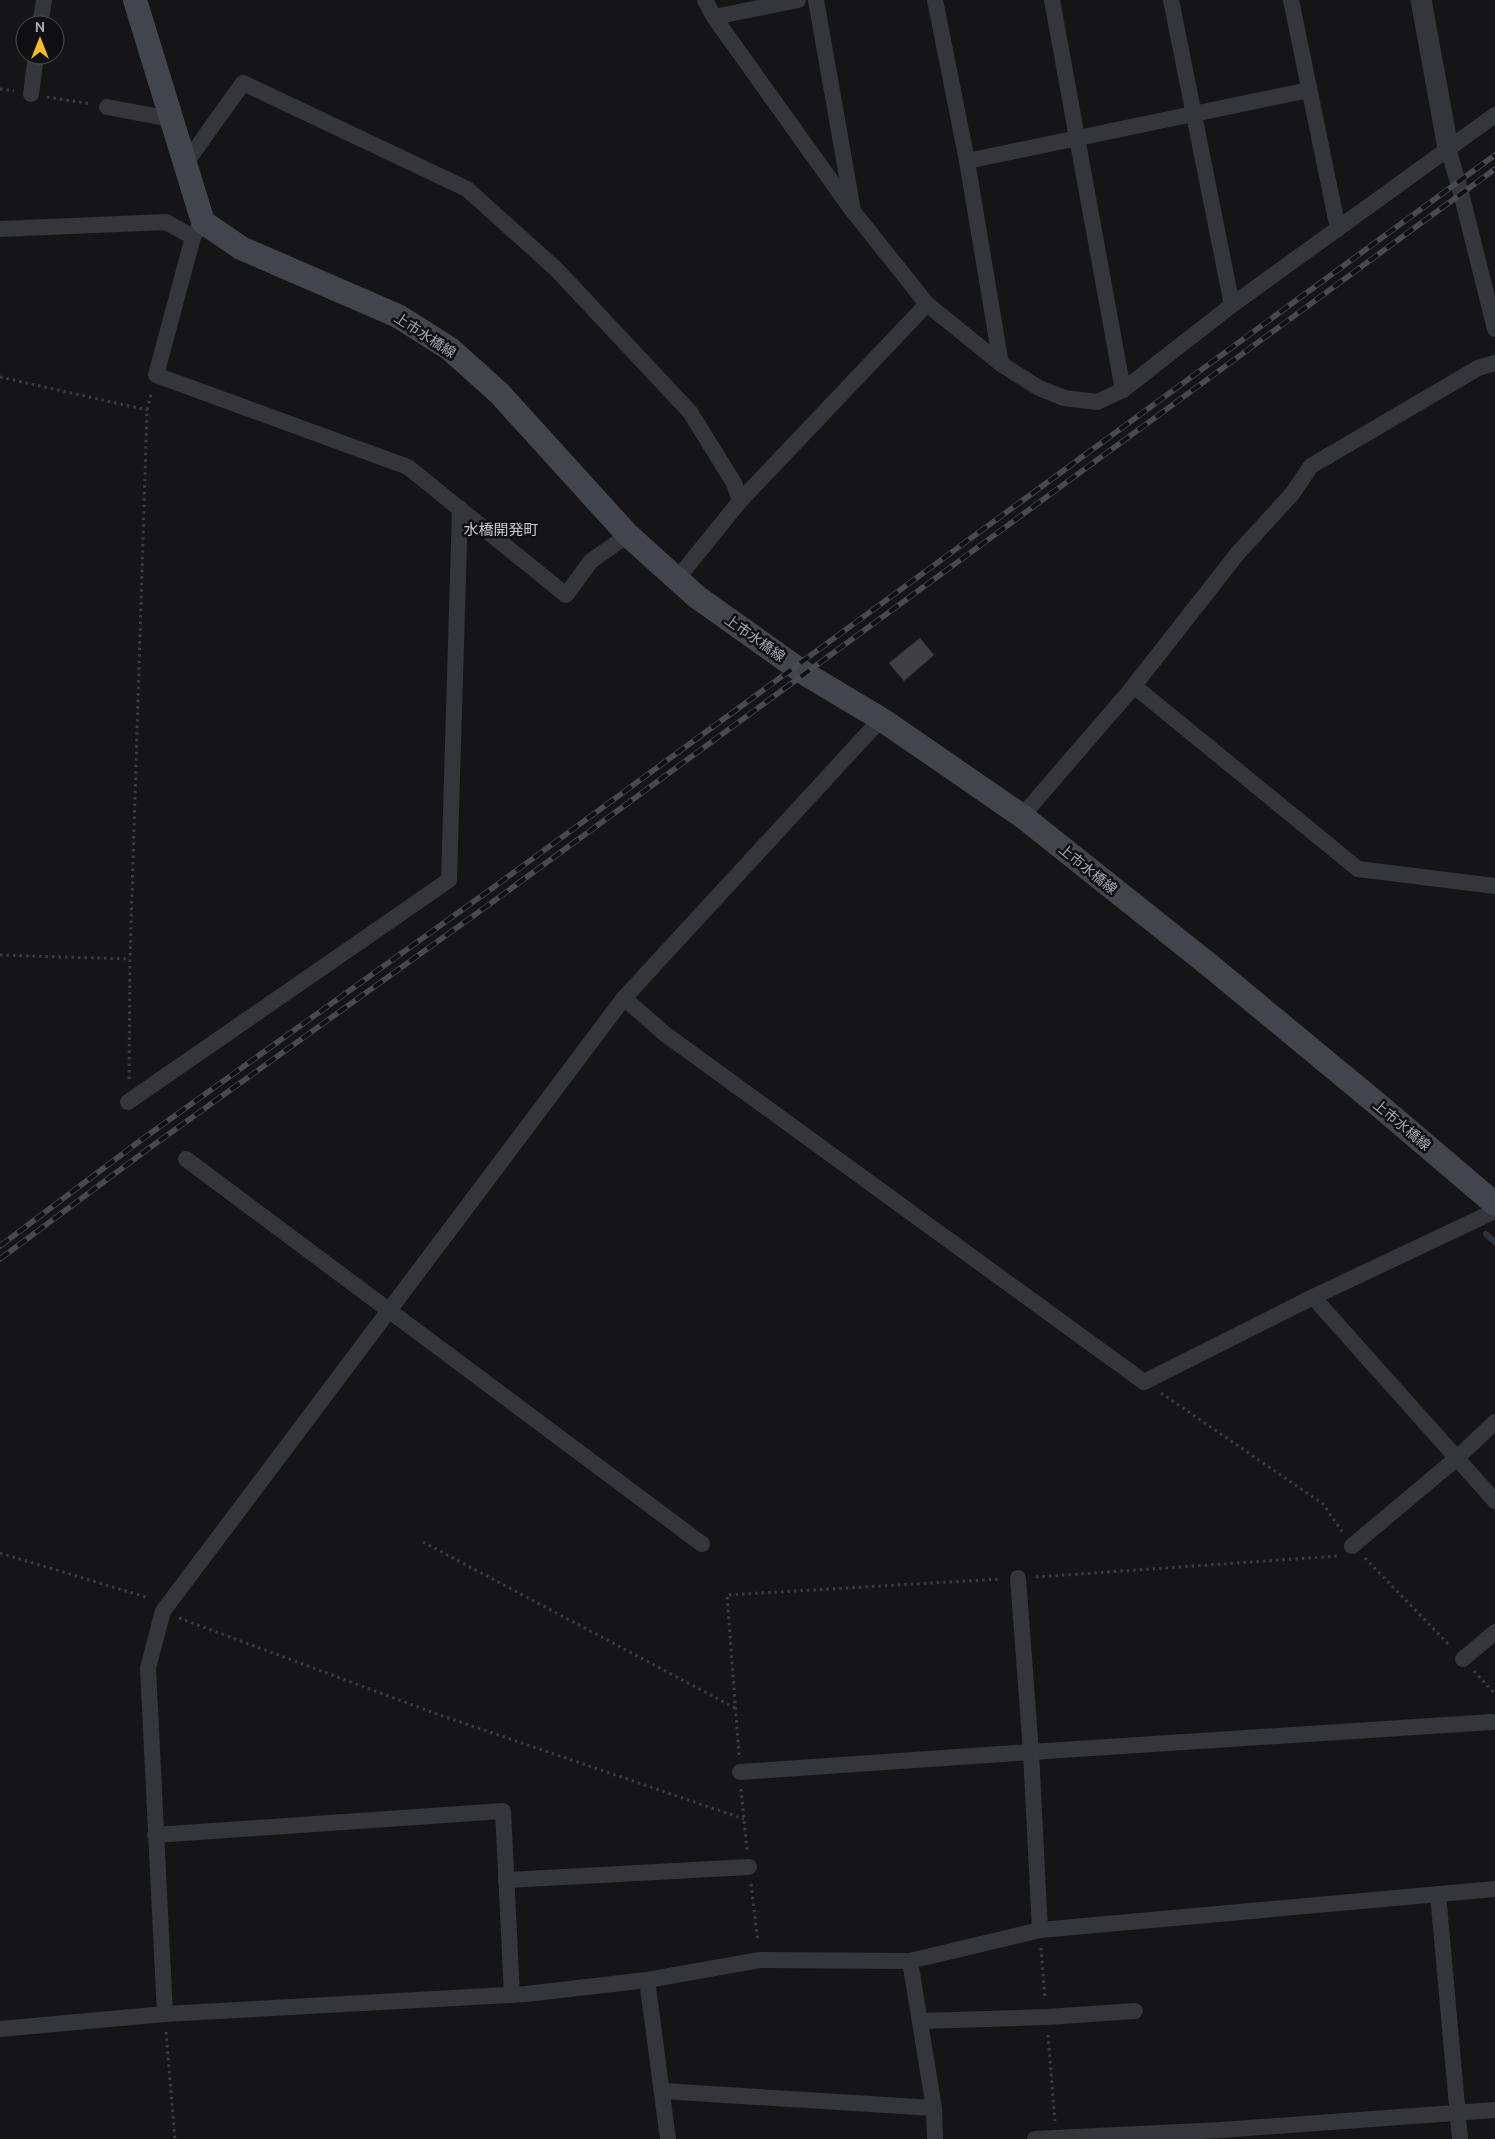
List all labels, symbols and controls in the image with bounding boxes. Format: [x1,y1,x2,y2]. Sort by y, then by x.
north arrow [15,15,65,65]
text: N [35,19,45,35]
street label: 上市水橋線 [391,309,459,361]
district label: 水橋開発町 [463,521,539,538]
street label: 上市水橋線 [722,611,788,665]
street label: 上市水橋線 [1056,841,1120,897]
street label: 上市水橋線 [1370,1096,1434,1154]

